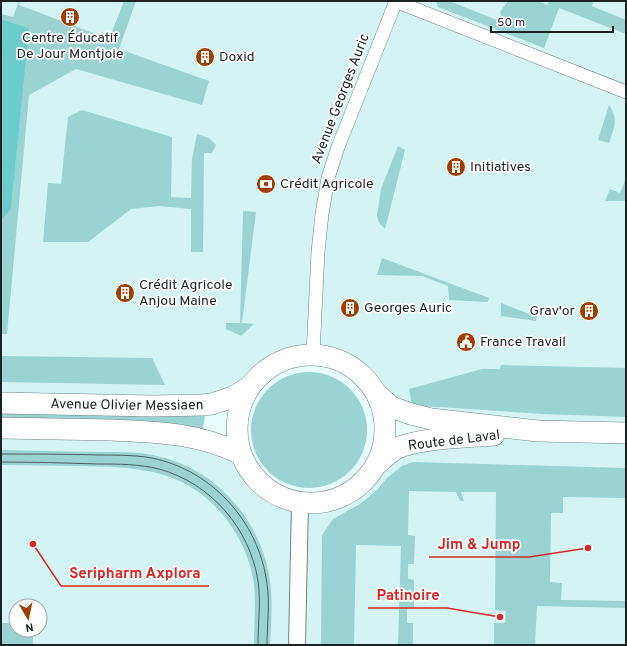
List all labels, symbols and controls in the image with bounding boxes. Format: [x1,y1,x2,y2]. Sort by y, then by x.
building icon: Centre Éducatif De Jour Montjoie [59,6,81,28]
scale bar [491,8,613,34]
text: 50 m [497,15,525,31]
place label: Centre Éducatif De Jour Montjoie [17,29,123,63]
street label: Avenue Georges Auric [308,31,374,167]
building icon: Doxid [194,46,216,68]
place label: Doxid [219,49,255,66]
building icon: Initiatives [445,156,467,178]
place label: Initiatives [470,159,531,176]
bank icon: Crédit Agricole [255,173,277,195]
place label: Crédit Agricole [280,176,374,193]
place label: Crédit Agricole Anjou Maine [139,277,233,310]
building icon: Crédit Agricole Anjou Maine [114,282,136,304]
building icon: Georges Auric [339,297,361,319]
place label: Georges Auric [364,300,452,317]
building icon: Grav'or [578,300,600,322]
place label: Grav'or [530,303,576,320]
public building icon: France Travail [455,331,477,353]
place label: France Travail [480,334,566,351]
street label: Avenue Olivier Messiaen [50,395,204,415]
street label: Route de Laval [407,427,501,455]
callout: Jim & Jump [429,530,529,557]
text: Jim & Jump [437,536,521,555]
callout: Seripharm Axplora [61,559,209,586]
text: Seripharm Axplora [69,565,201,584]
callout: Patinoire [368,581,447,608]
text: Patinoire [376,587,440,606]
north arrow [8,598,48,638]
text: N [24,619,34,634]

